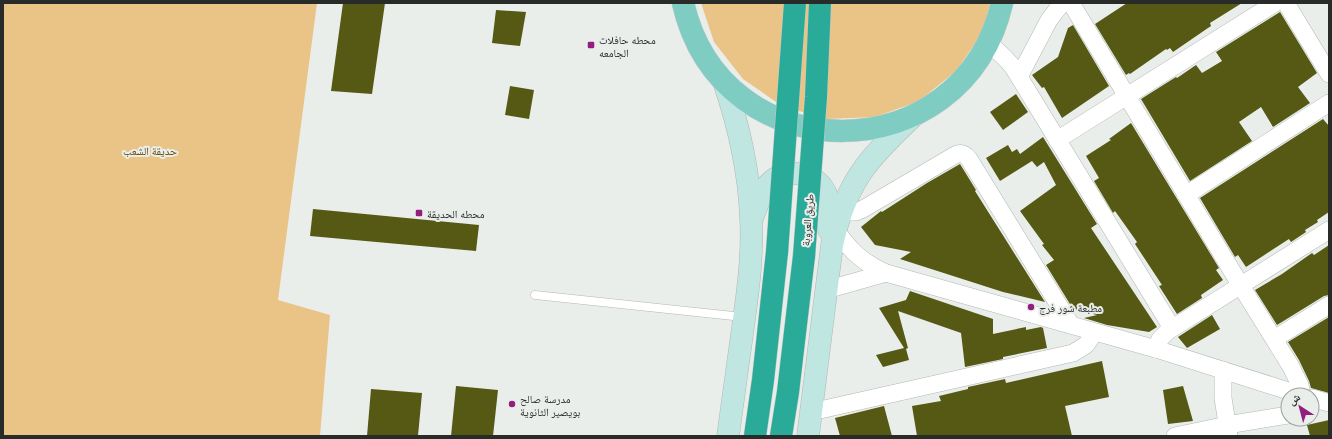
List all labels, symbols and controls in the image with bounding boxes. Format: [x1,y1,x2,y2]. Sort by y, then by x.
place label: محطه حافلات الجامعه [599,32,656,60]
marker: محطه حافلات الجامعه [586,40,596,50]
park label: حديقة الشعب [123,143,177,158]
street label: طريق العروبة [797,193,817,247]
place label: محطه الحديقة [427,206,485,221]
marker: محطه الحديقة [414,208,424,218]
place label: مطبعة شور فرج [1039,300,1102,315]
marker: مطبعة شور فرج [1026,302,1036,312]
north arrow [1280,387,1320,427]
text: ش [1285,389,1304,409]
place label: مدرسة صالح بويصير الثانوية [520,391,580,419]
marker: مدرسة صالح بويصير الثانوية [507,399,517,409]

